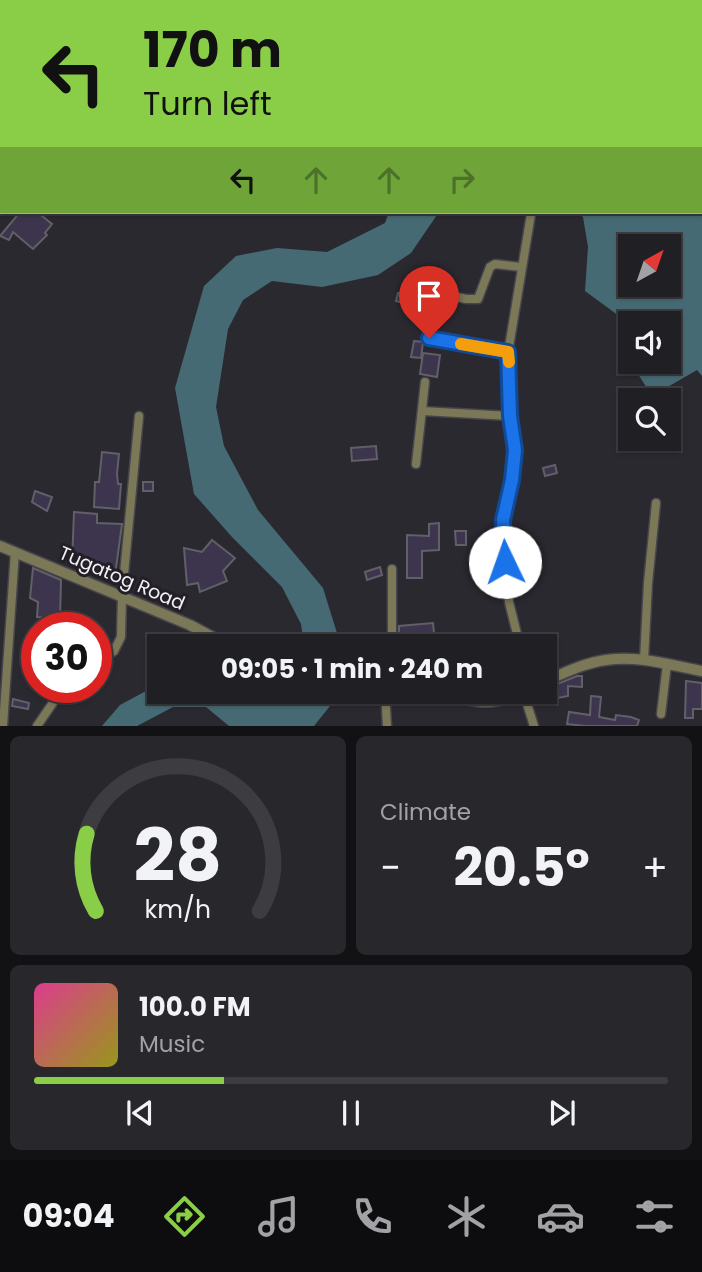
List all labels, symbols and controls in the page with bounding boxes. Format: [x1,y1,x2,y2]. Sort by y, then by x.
text: 170 m [143,16,282,84]
icon: left [28,28,119,119]
text: Turn left [143,81,272,126]
icon: left [224,161,262,199]
icon: ahead [297,161,335,199]
icon: ahead [370,161,408,199]
icon: right [443,161,481,199]
north arrow [618,234,681,298]
map controls [618,234,681,451]
pin [399,266,459,338]
icon: arrive [410,277,448,315]
button: sound [618,311,681,374]
button: search [618,388,681,451]
position arrow [468,525,542,599]
street label: Tugatog Road [55,539,189,617]
speed limit sign: 30 [21,612,112,703]
text: 09:05 · 1 min · 240 m [221,651,483,687]
text: Climate [380,796,471,828]
text: 28 [134,806,222,907]
text: 20.5° [453,831,590,904]
text: − [380,841,401,894]
text: + [642,841,668,894]
text: km/h [145,892,211,927]
text: 100.0 FM [139,989,251,1025]
text: Music [139,1028,205,1060]
icon: previous [121,1094,159,1132]
icon: pause [332,1094,370,1132]
icon: next [543,1094,581,1132]
icon: directions [160,1192,209,1241]
icon: music [254,1192,303,1241]
icon: phone [348,1192,397,1241]
icon: climate [442,1192,491,1241]
icon: car [536,1192,585,1241]
icon: filters [630,1192,679,1241]
text: 09:04 [23,1193,115,1238]

